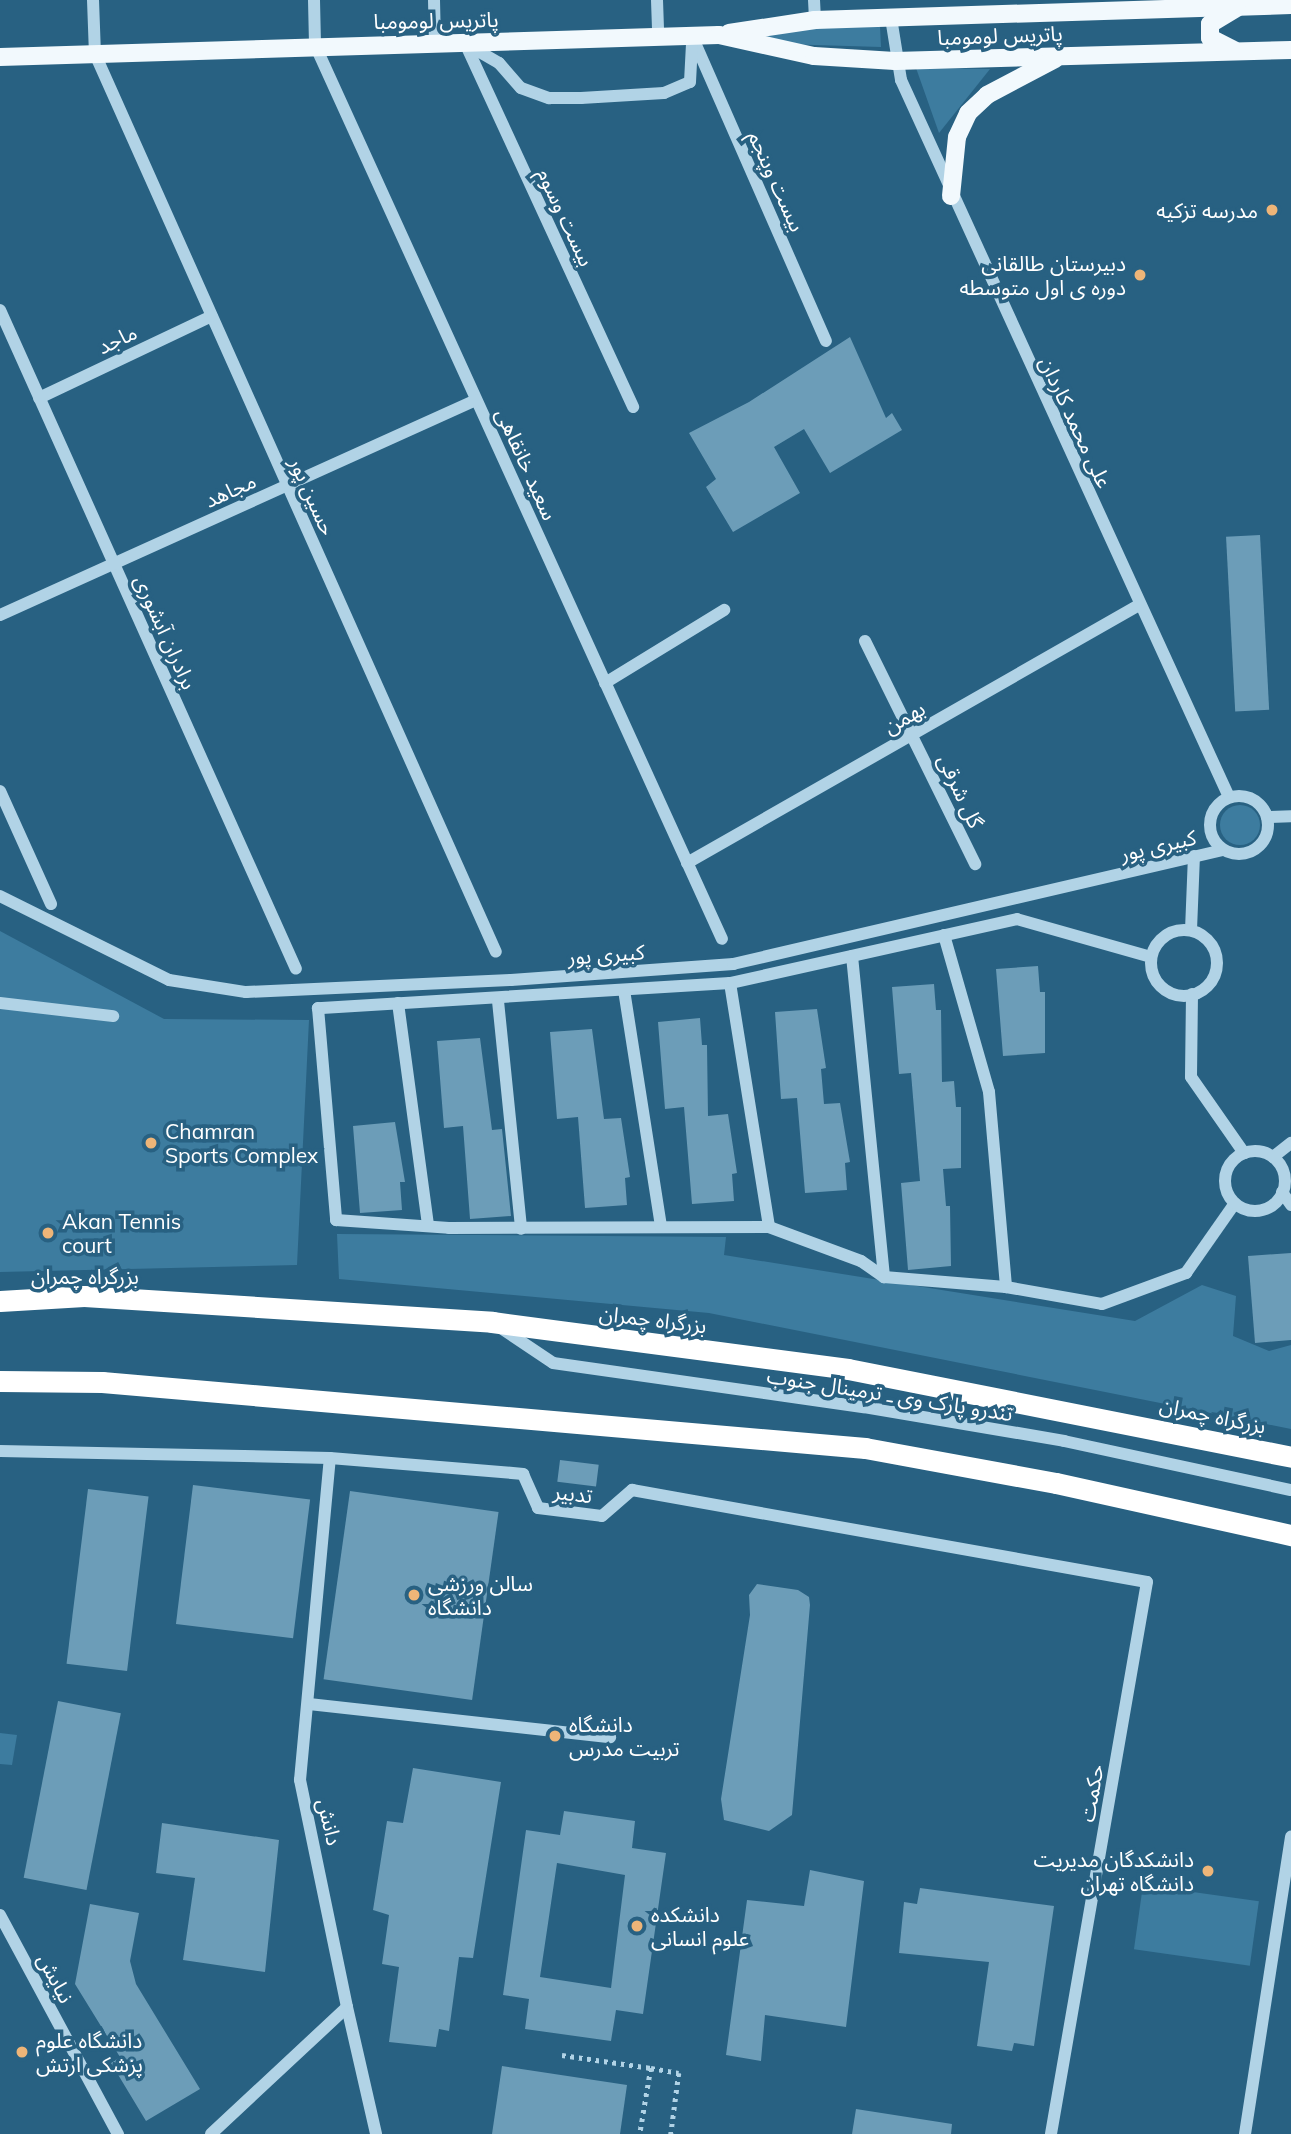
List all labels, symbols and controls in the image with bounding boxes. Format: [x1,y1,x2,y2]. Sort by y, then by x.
street label: پاتریس لومومبا [373,6,499,34]
street label: پاتریس لومومبا [937,20,1063,50]
street label: بیست وپنجم [744,127,810,235]
street label: بیست وسوم [532,164,600,270]
place label: مدرسه تزکیه [1156,197,1258,223]
marker: مدرسه تزکیه [1264,202,1280,218]
place label: دبیرستان طالقانی دوره ی اول متوسطه [959,250,1126,300]
marker: دبیرستان طالقانی دوره ی اول متوسطه [1132,267,1148,283]
street label: ماجد [93,319,141,359]
street label: علی محمد کاردان [1035,352,1117,492]
street label: سعید خانقاهی [491,404,563,524]
street label: حسین پور [285,453,341,539]
street label: مجاهد [200,468,260,512]
street label: برادران آبشوری [130,571,202,693]
street label: بهمن [879,695,929,739]
street label: گل شرقی [933,750,989,832]
street label: کبیری پور [1117,824,1199,866]
street label: کبیری پور [567,939,645,969]
place label: Chamran Sports Complex [165,1118,318,1168]
marker: Chamran Sports Complex [143,1135,159,1151]
place label: Akan Tennis court [62,1208,181,1258]
marker: Akan Tennis court [40,1225,56,1241]
street label: بزرگراه چمران [31,1263,139,1289]
street label: بزرگراه چمران [598,1300,708,1338]
street label: تندرو پارک وی ـ ترمینال جنوب [765,1362,1015,1426]
street label: بزرگراه چمران [1158,1391,1268,1439]
street label: تدبیر [552,1478,594,1508]
place label: سالن ورزشی دانشگاه [428,1570,533,1620]
marker: سالن ورزشی دانشگاه [406,1587,422,1603]
place label: دانشگاه تربیت مدرس [569,1711,680,1761]
marker: دانشگاه تربیت مدرس [547,1728,563,1744]
street label: حکمت [1074,1762,1108,1824]
street label: دانش [312,1796,348,1848]
place label: دانشکدگان مدیریت دانشگاه تهران [1034,1846,1194,1896]
marker: دانشکدگان مدیریت دانشگاه تهران [1200,1863,1216,1879]
place label: دانشکده علوم انسانی [651,1901,749,1951]
marker: دانشکده علوم انسانی [629,1918,645,1934]
street label: نیایش [33,1949,79,2007]
place label: دانشگاه علوم پزشکی ارتش [36,2027,143,2077]
marker: دانشگاه علوم پزشکی ارتش [14,2044,30,2060]

